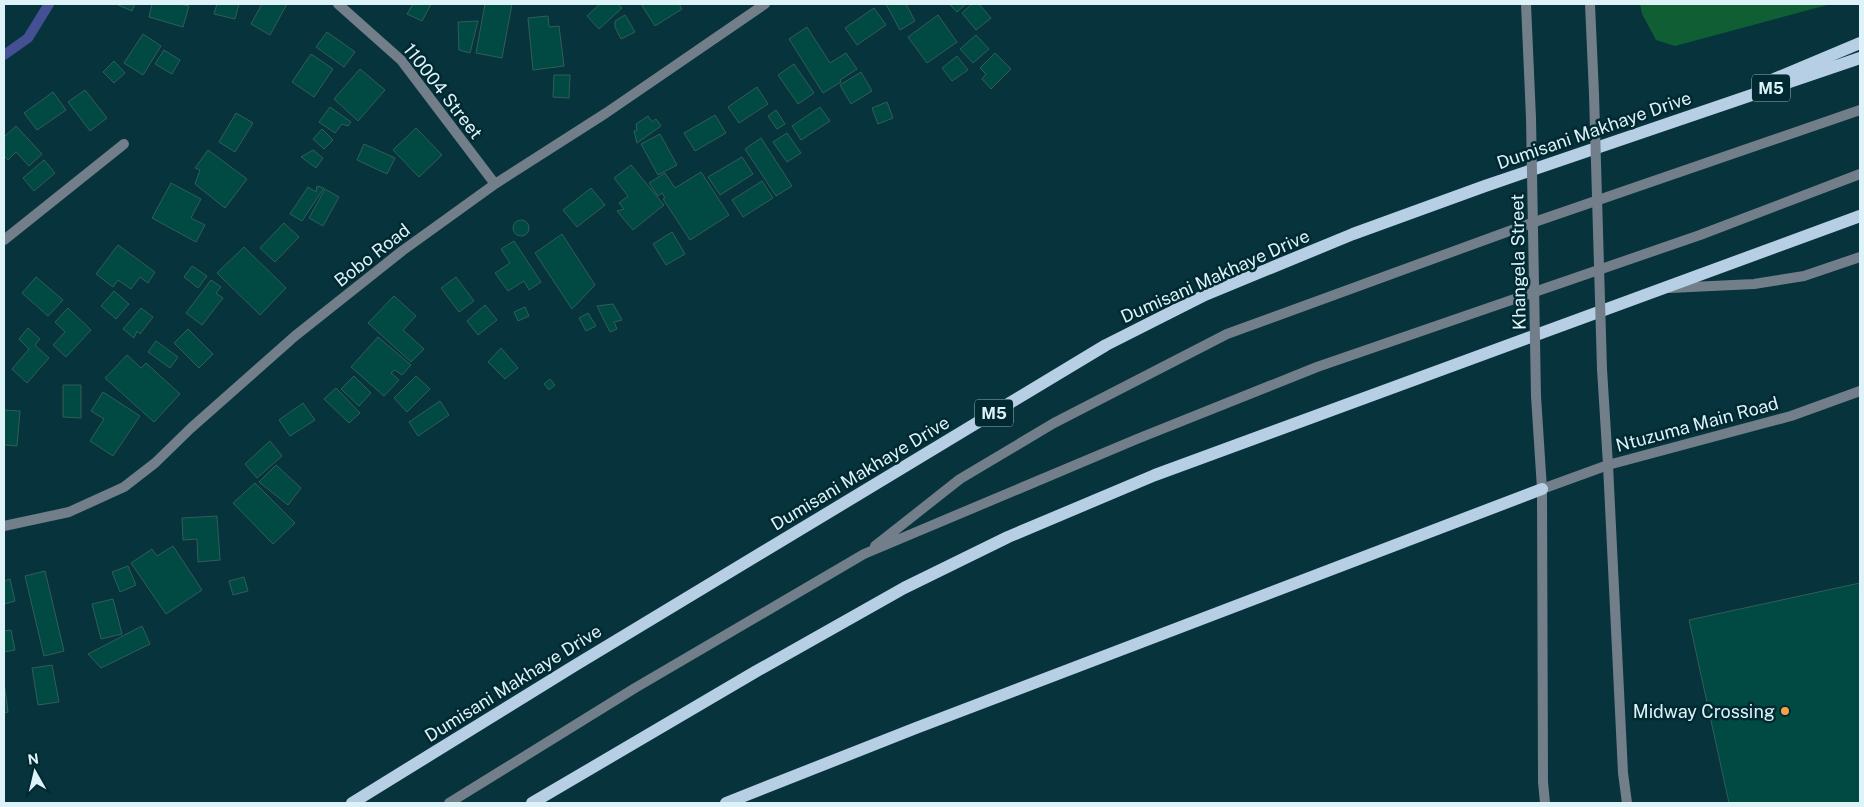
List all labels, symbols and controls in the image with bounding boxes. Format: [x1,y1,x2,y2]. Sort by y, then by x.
street label: 110004 Street [399,39,487,143]
road number: M5 [1752,75,1790,102]
street label: Dumisani Makhaye Drive [1494,87,1694,173]
street label: Khangela Street [1506,194,1530,330]
street label: Bobo Road [330,219,414,291]
street label: Dumisani Makhaye Drive [1117,225,1313,327]
street label: Ntuzuma Main Road [1613,392,1781,456]
road number: M5 [975,399,1013,426]
street label: Dumisani Makhaye Drive [767,411,953,535]
street label: Dumisani Makhaye Drive [421,620,605,746]
place label: Midway Crossing [1633,701,1775,722]
marker: Midway Crossing [1779,705,1791,717]
north arrow [10,747,60,797]
text: N [27,750,40,768]

